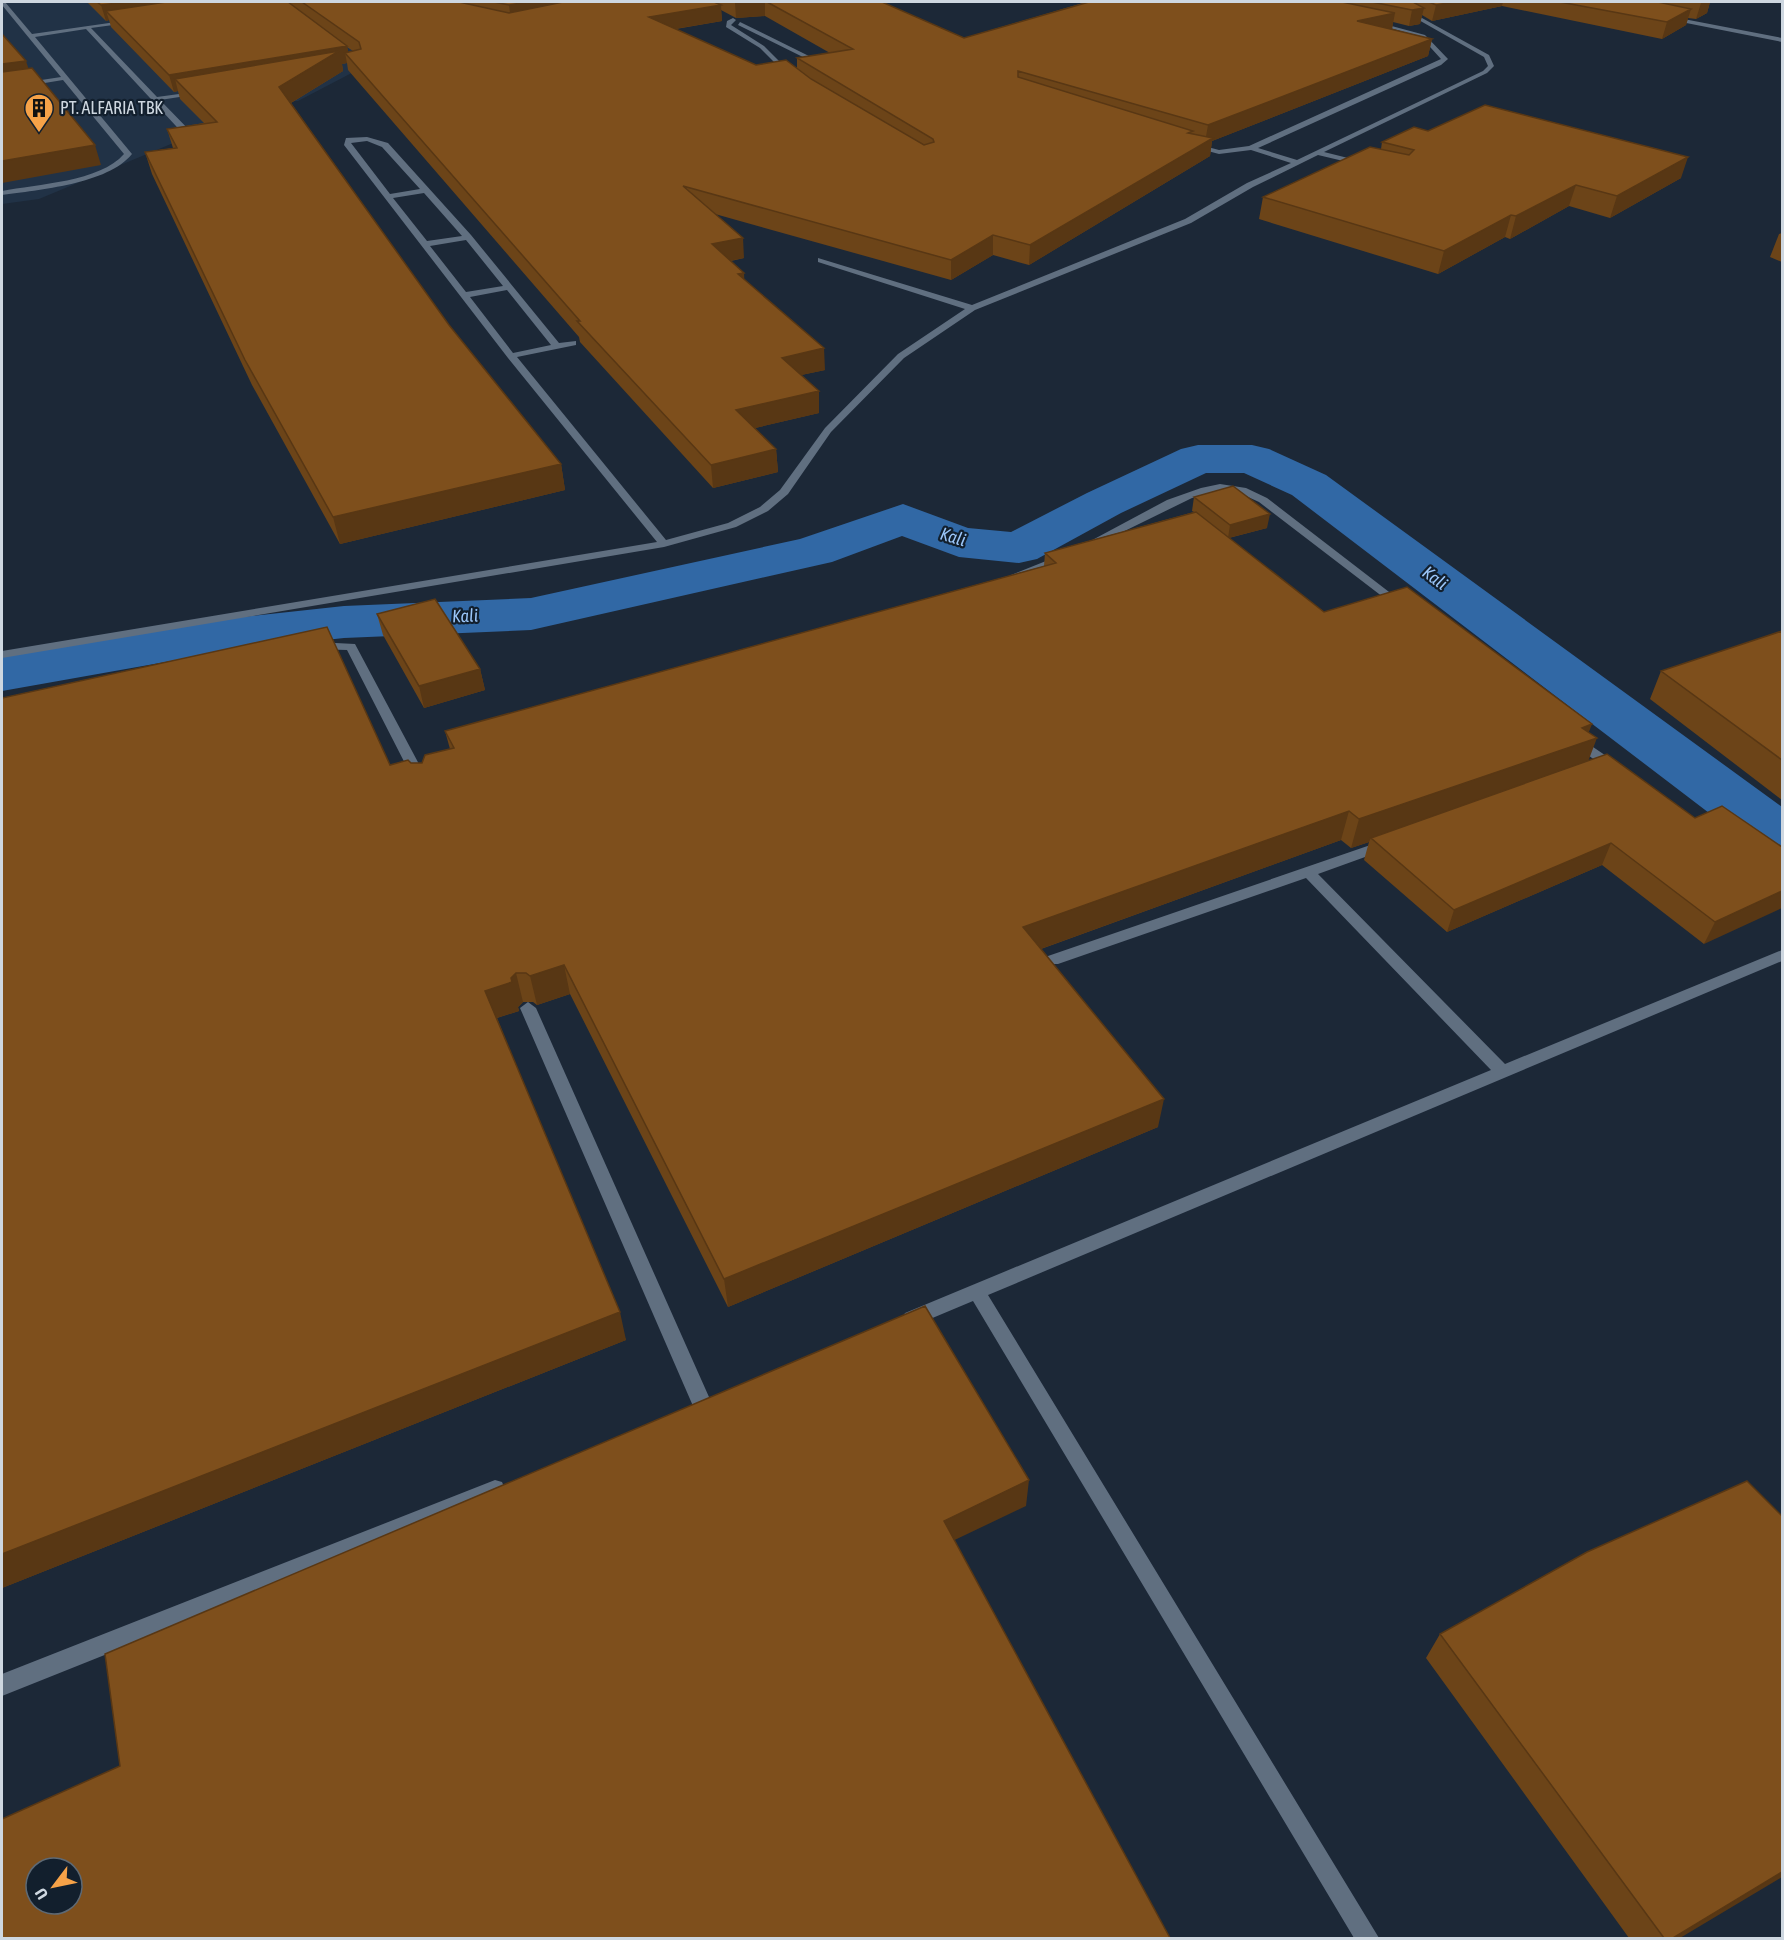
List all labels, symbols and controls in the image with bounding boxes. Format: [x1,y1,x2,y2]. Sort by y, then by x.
building icon: PT. ALFARIA TBK [23,92,55,134]
place label: PT. ALFARIA TBK [60,97,163,118]
water label: Kali [938,523,969,550]
water label: Kali [1419,561,1452,594]
water label: Kali [452,605,478,626]
north arrow [24,1856,84,1916]
text: U [31,1885,51,1903]

